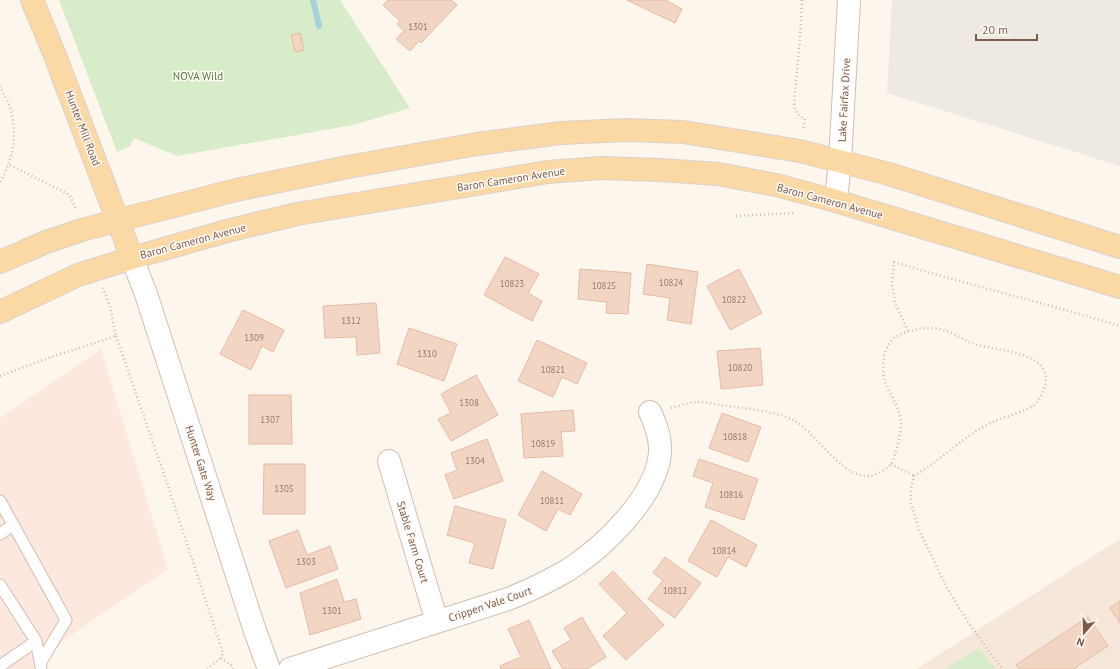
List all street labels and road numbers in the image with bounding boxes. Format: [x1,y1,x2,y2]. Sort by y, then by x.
street label: Lake Fairfax Drive [835,57,853,142]
street label: Hunter Mill Road [62,88,104,168]
street label: Baron Cameron Avenue [456,163,566,194]
street label: Baron Cameron Avenue [775,180,885,222]
street label: Baron Cameron Avenue [138,220,248,262]
street label: Hunter Gate Way [182,423,220,503]
street label: Stable Farm Court [394,499,432,585]
street label: Crippen Vale Court [446,583,534,625]

